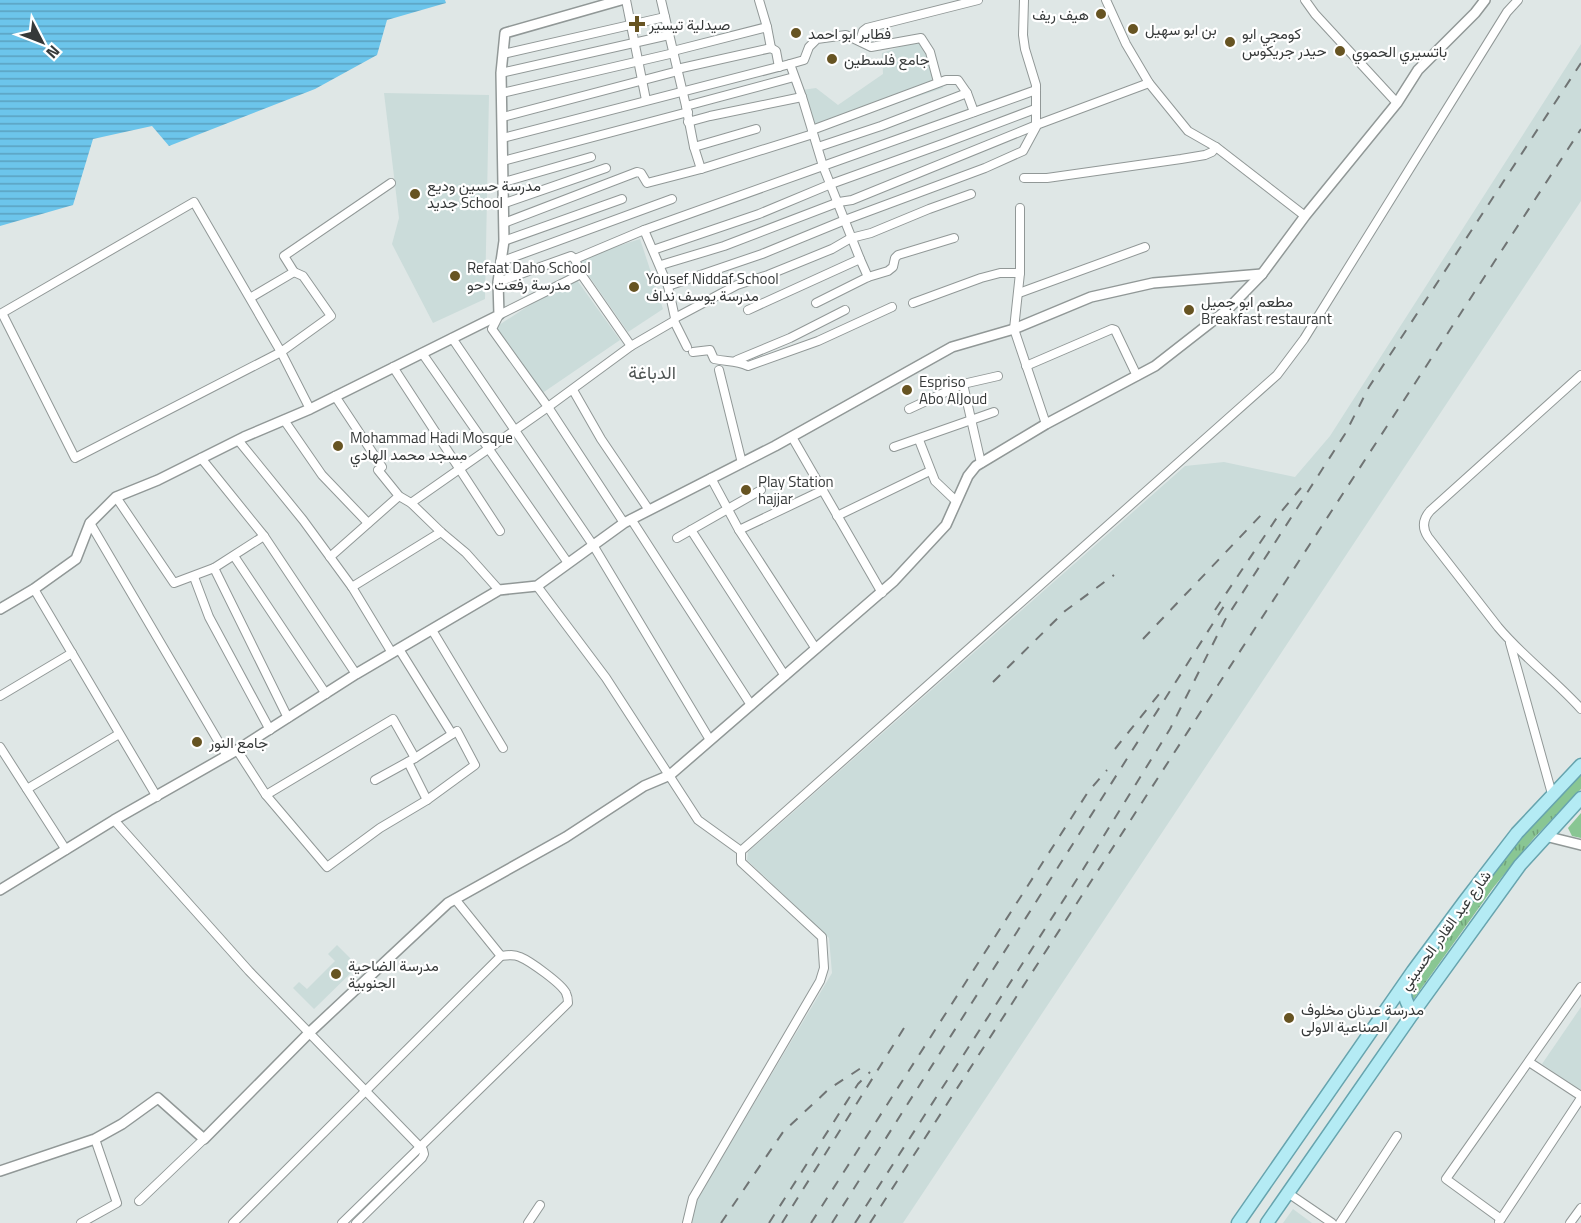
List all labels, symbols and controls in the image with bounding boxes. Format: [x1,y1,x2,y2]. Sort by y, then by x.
place label: هيف ريف [1032,3,1089,26]
marker: هيف ريف [1094,7,1108,21]
north arrow [12,12,72,72]
place label: صيدلية تيسير [648,13,730,36]
marker: صيدلية تيسير [630,17,644,31]
place label: بن ابو سهيل [1145,18,1217,41]
place label: فطاير ابو احمد [808,22,891,45]
marker: بن ابو سهيل [1126,22,1140,36]
place label: كومجي ابو حيدر جريكوس [1242,22,1326,62]
marker: فطاير ابو احمد [789,26,803,40]
marker: كومجي ابو حيدر جريكوس [1223,35,1237,49]
text: N [41,40,66,64]
place label: باتسيري الحموي [1352,40,1447,65]
marker: باتسيري الحموي [1333,44,1347,58]
place label: جامع فلسطين [844,48,929,71]
marker: جامع فلسطين [825,52,839,66]
place label: مدرسة حسين وديع جديد School [427,174,541,214]
marker: مدرسة حسين وديع جديد School [408,187,422,201]
place label: Refaat Daho School مدرسة رفعت دحو [467,256,591,296]
place label: Yousef Niddaf School مدرسة يوسف نداف [646,267,779,307]
marker: Refaat Daho School مدرسة رفعت دحو [448,269,462,283]
marker: Yousef Niddaf School مدرسة يوسف نداف [627,280,641,294]
place label: مطعم ابو جميل Breakfast restaurant [1201,290,1333,330]
marker: مطعم ابو جميل Breakfast restaurant [1182,303,1196,317]
district label: الدباغة [628,359,676,386]
place label: Espriso Abo AlJoud [919,370,987,410]
marker: Espriso Abo AlJoud [900,383,914,397]
place label: Mohammad Hadi Mosque مسجد محمد الهادي [350,426,513,468]
marker: Mohammad Hadi Mosque مسجد محمد الهادي [331,439,345,453]
place label: Play Station hajjar [758,470,834,510]
marker: Play Station hajjar [739,483,753,497]
place label: جامع النور [208,731,268,754]
marker: جامع النور [190,735,204,749]
street label: شارع عبد القادر الحسيني [1394,865,1498,996]
place label: مدرسة الضاحية الجنوبية [348,954,439,994]
marker: مدرسة الضاحية الجنوبية [329,967,343,981]
place label: مدرسة عدنان مخلوف الصناعية الاولى [1301,998,1424,1038]
marker: مدرسة عدنان مخلوف الصناعية الاولى [1282,1011,1296,1025]

